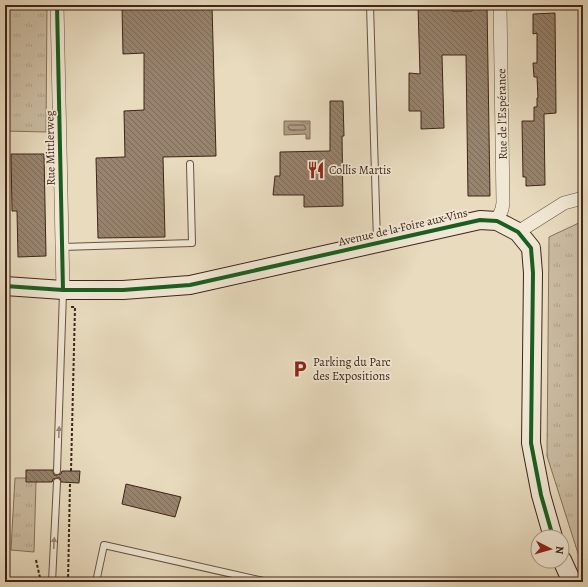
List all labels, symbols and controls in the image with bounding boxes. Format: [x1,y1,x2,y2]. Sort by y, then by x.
street label: Rue de l'Espérance [493,68,511,160]
street label: Rue Mittlerweg [41,110,59,186]
restaurant icon: Collis Martis [306,160,326,180]
place label: Collis Martis [329,162,391,178]
street label: Avenue de la Foire aux Vins [336,204,469,250]
place label: Parking du Parc des Expositions [313,354,391,384]
parking icon: Parking du Parc des Expositions [290,359,310,379]
one-way arrow [56,425,62,438]
north arrow [530,529,570,569]
one-way arrow [51,536,57,549]
text: N [552,545,567,555]

